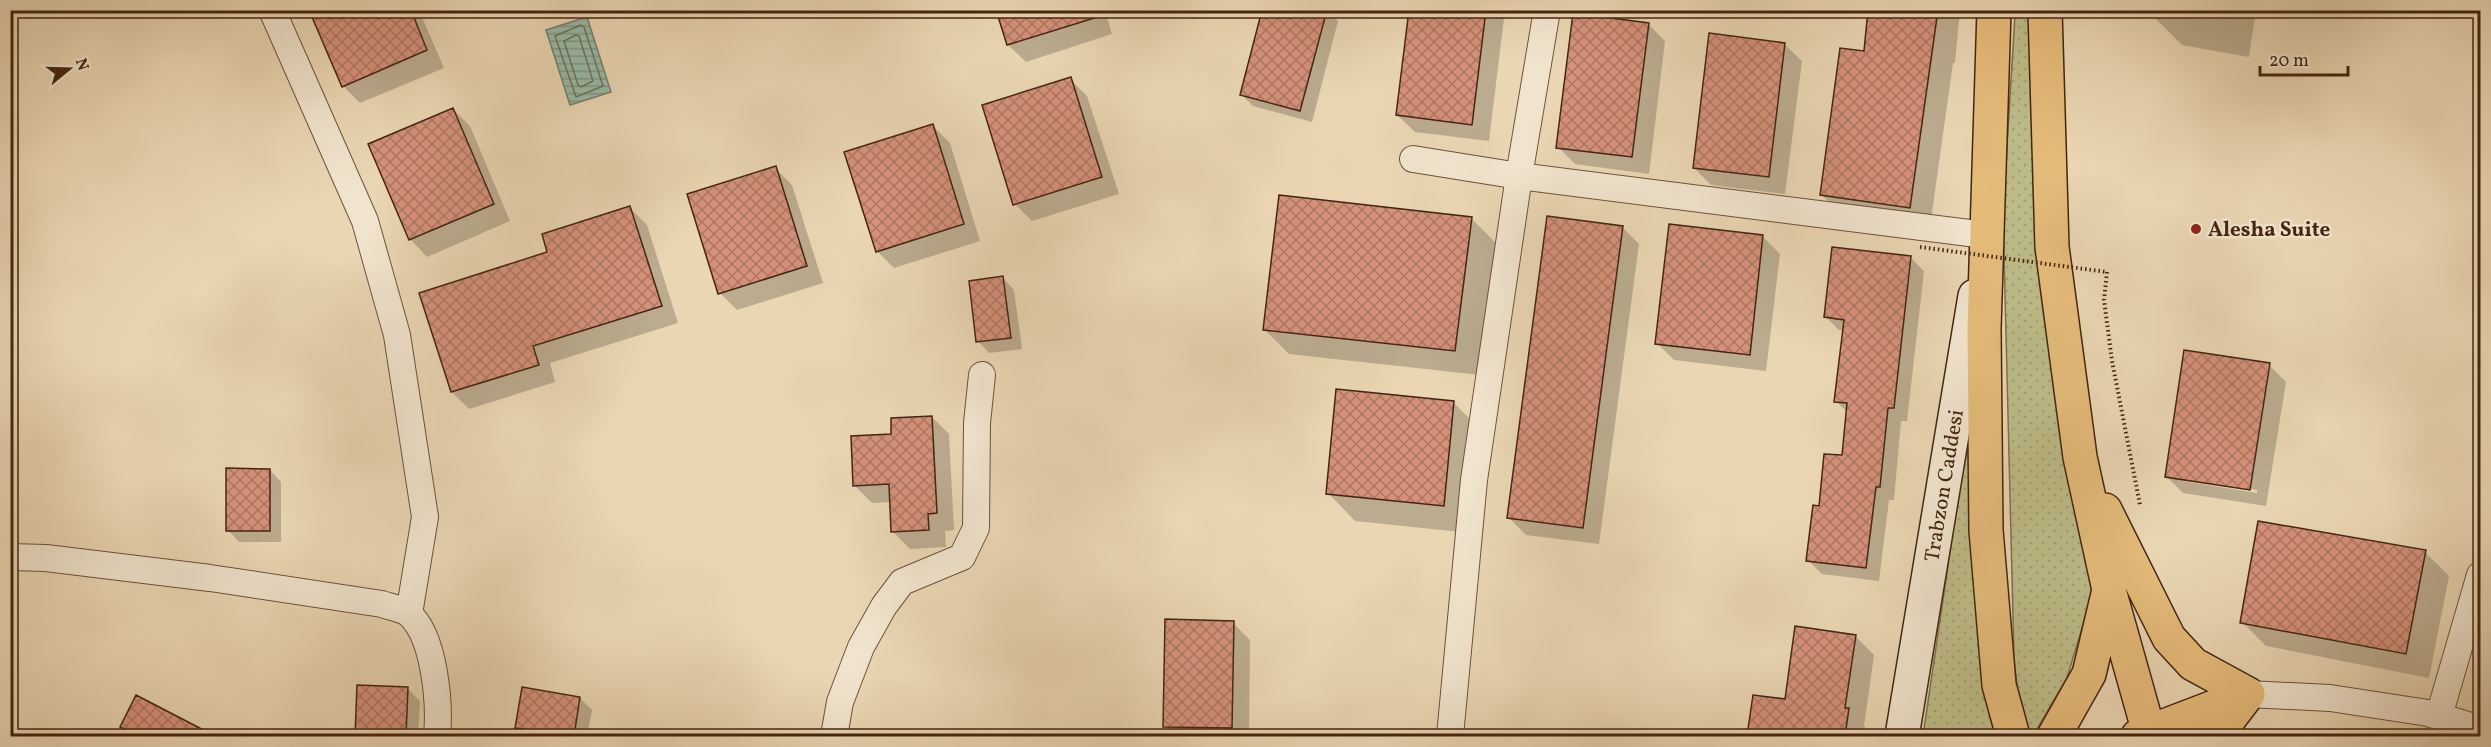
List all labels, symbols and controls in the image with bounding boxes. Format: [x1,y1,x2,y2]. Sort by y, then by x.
north arrow [39,39,99,99]
scale bar [2260,39,2348,77]
text: 20 m [2269,49,2309,74]
text: N [69,56,94,74]
place label: Alesha Suite [2208,216,2330,245]
marker: Alesha Suite [2189,222,2203,236]
street label: Trabzon Caddesi [1918,407,1972,564]

